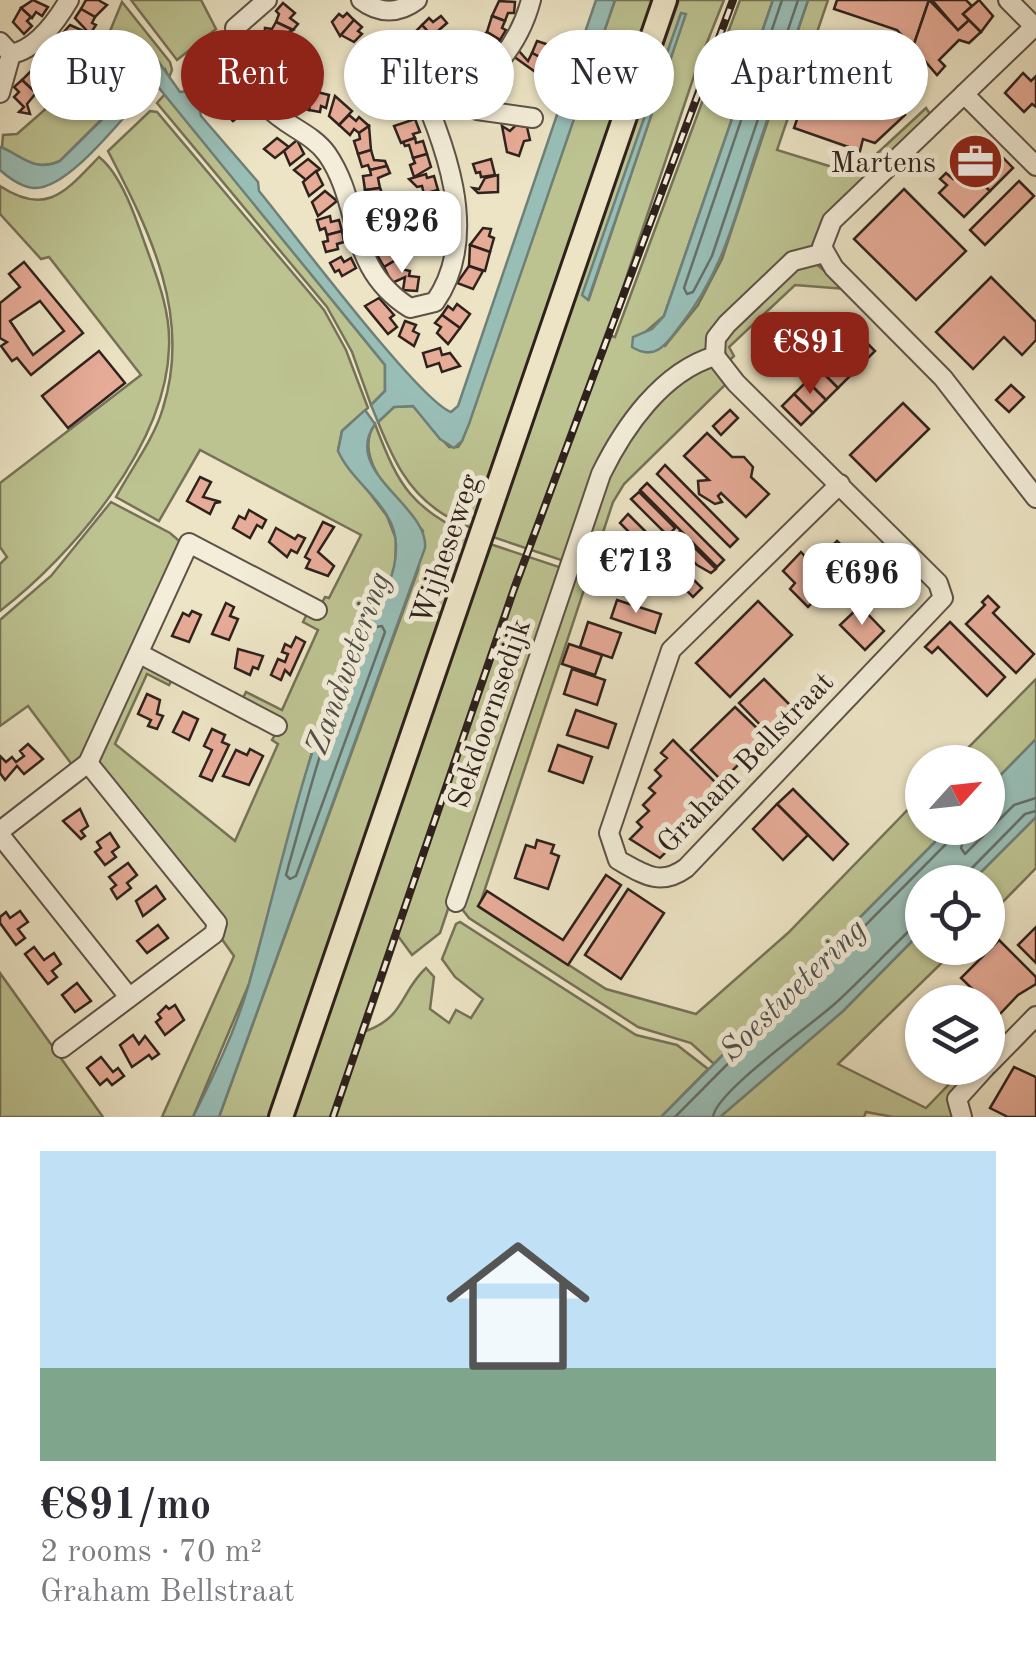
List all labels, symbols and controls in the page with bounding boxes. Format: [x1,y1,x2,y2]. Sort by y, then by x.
chip: Buy [30,30,161,120]
chip: Rent [181,30,324,120]
chip: Filters [344,30,514,120]
chip: New [534,30,674,120]
chip: Apartment [694,30,928,120]
office icon: Martens [945,132,1005,192]
place label: Martens [830,149,936,179]
pin: €926 [343,191,461,276]
text: €926 [365,207,439,239]
pin: €891 [751,312,869,397]
text: €891 [773,328,847,360]
street label: Wijheseweg [407,470,487,629]
pin: €713 [577,531,695,616]
pin: €696 [803,543,921,628]
text: €713 [599,547,673,579]
text: €696 [825,559,899,591]
water label: Zandwetering [302,568,398,760]
street label: Sekdoornsedijk [445,615,537,812]
street label: Graham Bellstraat [653,667,840,860]
north arrow [905,745,1005,845]
map controls [905,745,1005,1085]
button: locate [905,865,1005,965]
water label: Soestwetering [715,914,873,1068]
button: layers [905,985,1005,1085]
icon: home [428,1216,608,1396]
text: €891/mo [40,1486,211,1528]
text: 2 rooms · 70 m² [40,1537,262,1569]
text: Graham Bellstraat [40,1577,295,1609]

